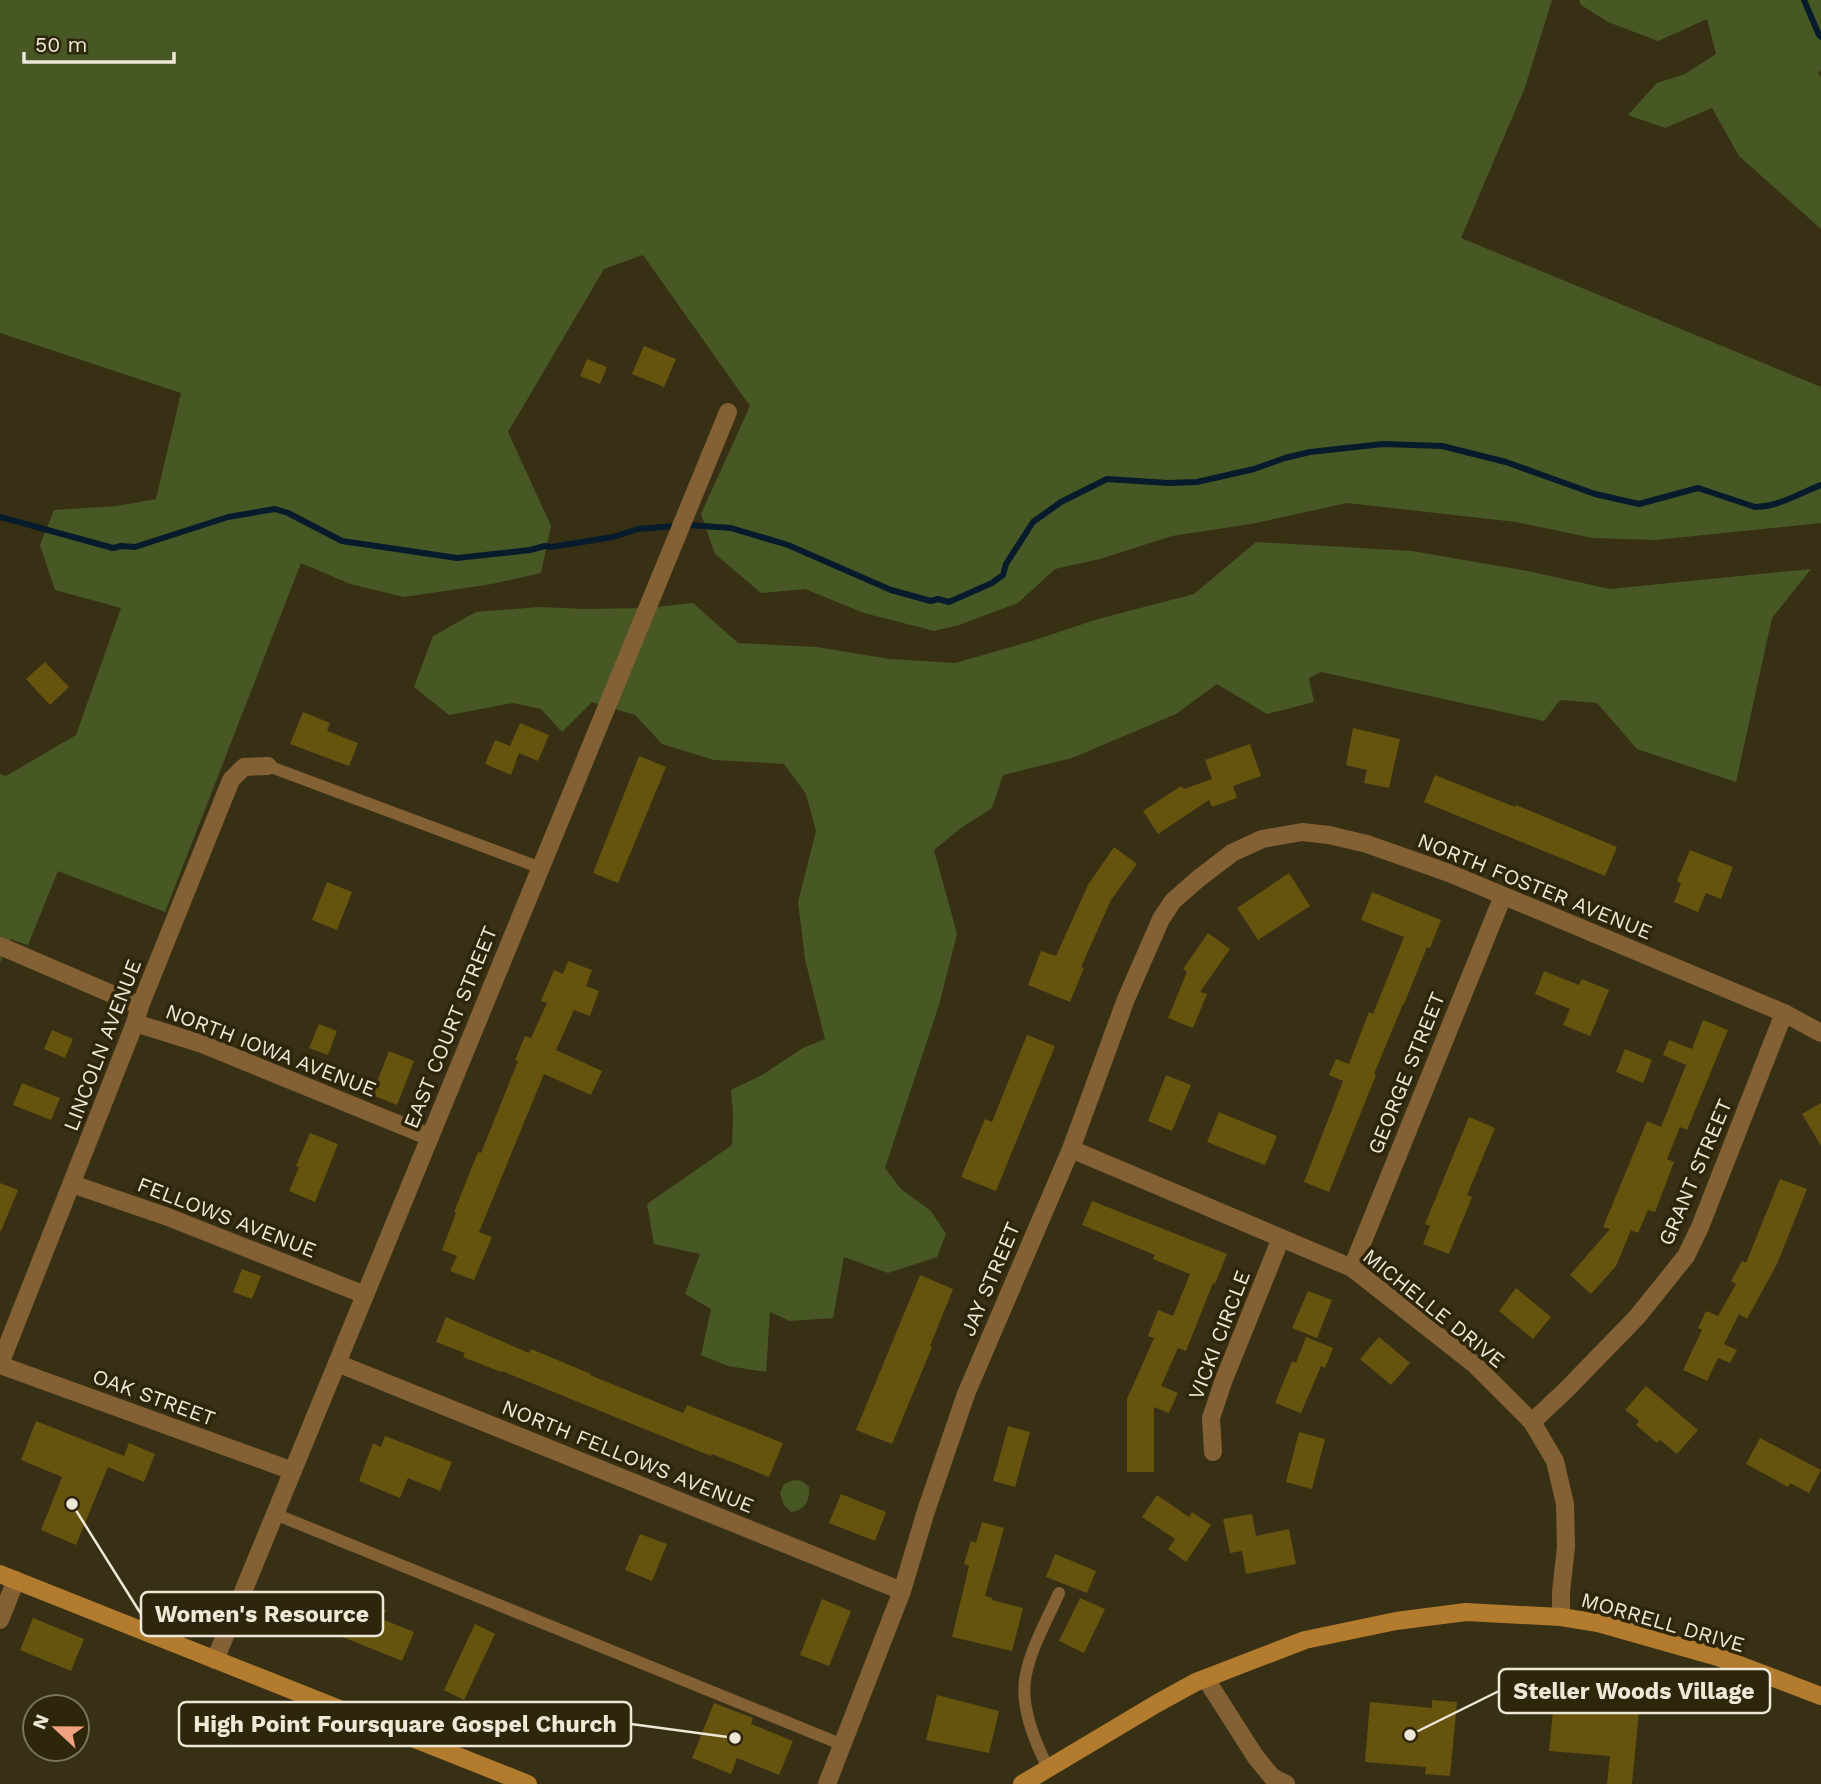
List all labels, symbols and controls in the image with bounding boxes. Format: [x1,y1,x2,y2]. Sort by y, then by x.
scale bar [24,21,175,65]
text: 50 m [35,32,87,57]
street label: NORTH FOSTER AVENUE [1414,827,1656,945]
street label: EAST COURT STREET [398,922,502,1132]
street label: LINCOLN AVENUE [58,956,146,1134]
street label: GEORGE STREET [1362,988,1450,1158]
street label: NORTH IOWA AVENUE [162,998,380,1102]
street label: GRANT STREET [1653,1095,1737,1249]
street label: FELLOWS AVENUE [134,1171,320,1263]
street label: JAY STREET [955,1218,1025,1340]
street label: MICHELLE DRIVE [1358,1243,1510,1373]
street label: VICKI CIRCLE [1183,1267,1255,1403]
street label: OAK STREET [89,1363,219,1431]
street label: NORTH FELLOWS AVENUE [498,1394,758,1518]
street label: MORRELL DRIVE [1578,1587,1748,1657]
callout: Women's Resource [141,1592,383,1636]
text: Women's Resource [155,1601,369,1628]
callout: Steller Woods Village [1499,1669,1770,1713]
text: Steller Woods Village [1513,1678,1755,1705]
north arrow [21,1693,91,1763]
callout: High Point Foursquare Gospel Church [179,1702,631,1746]
text: N [27,1711,54,1733]
text: High Point Foursquare Gospel Church [193,1711,617,1738]

